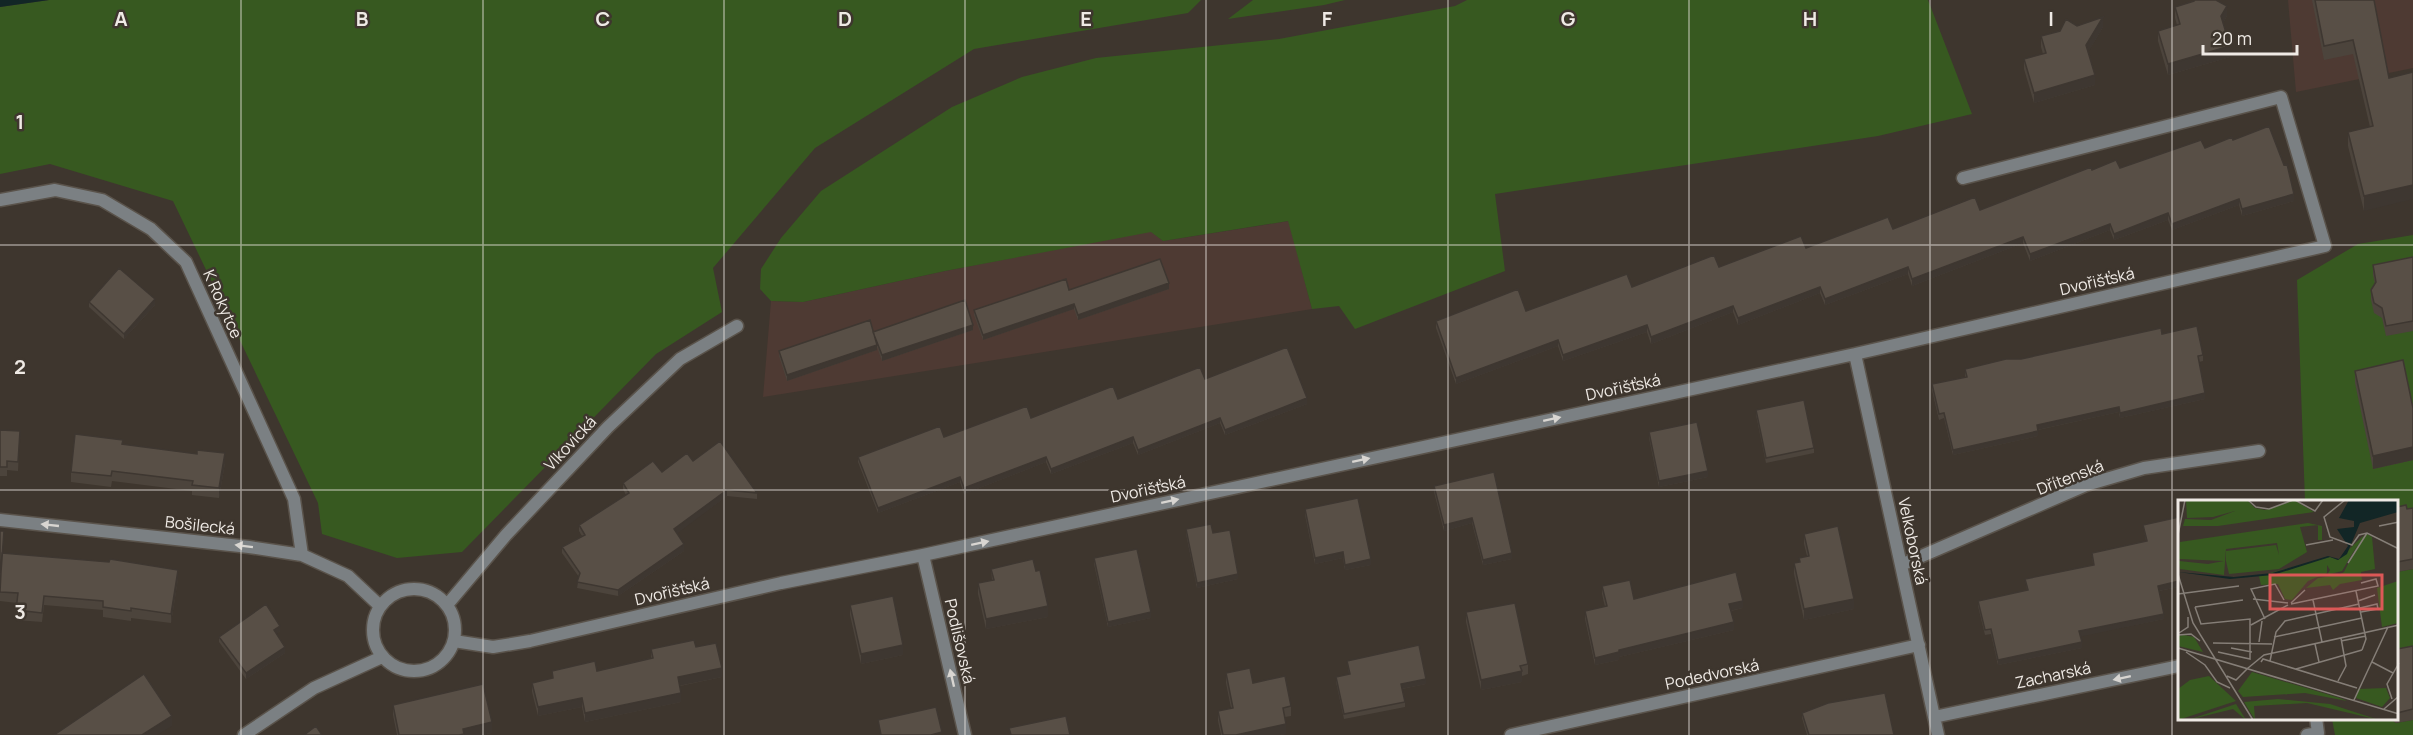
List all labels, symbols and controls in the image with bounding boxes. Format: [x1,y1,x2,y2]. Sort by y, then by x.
text: A [114,5,128,32]
text: B [356,5,369,32]
text: C [596,5,610,32]
text: D [838,5,852,32]
text: E [1080,5,1092,32]
text: F [1322,5,1333,32]
text: G [1561,5,1576,32]
text: H [1803,5,1817,32]
text: I [2048,5,2054,32]
scale bar [2203,18,2298,56]
text: 20 m [2212,26,2252,50]
text: 1 [16,108,24,135]
street label: Dvořišťská [2057,262,2137,300]
street label: K Rokytce [198,266,248,342]
text: 2 [14,353,26,380]
street label: Dvořišťská [1583,368,1663,406]
street label: Vlkovická [539,411,601,475]
one-way arrow [1542,414,1561,424]
street label: Dřítenská [2033,454,2107,500]
one-way arrow [1352,455,1371,464]
street label: Dvořišťská [1108,470,1188,508]
street label: Velkoborská [1893,495,1933,587]
one-way arrow [1161,496,1180,506]
inset map [2178,500,2398,720]
street label: Bošilecká [164,510,236,540]
one-way arrow [41,520,60,530]
one-way arrow [970,537,989,547]
one-way arrow [235,541,254,551]
street label: Dvořišťská [632,572,712,610]
street label: Podlišovská [940,596,980,686]
text: 3 [14,598,26,625]
street label: Podedvorská [1663,653,1761,695]
street label: Zacharská [2013,656,2093,694]
one-way arrow [946,669,956,687]
one-way arrow [2112,674,2131,683]

